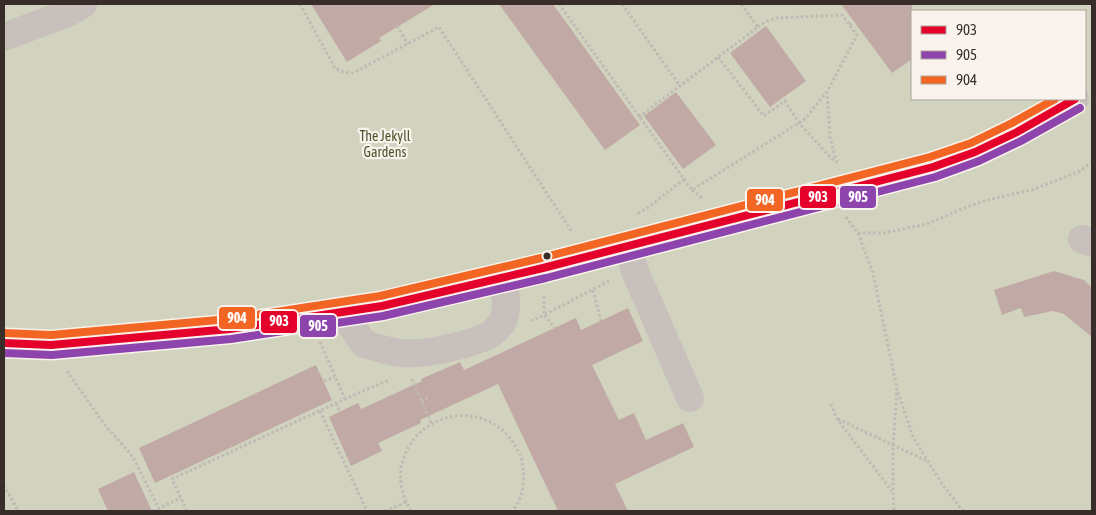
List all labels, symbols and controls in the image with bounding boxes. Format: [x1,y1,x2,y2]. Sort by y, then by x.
legend [911,10,1086,100]
text: 903 [956,21,977,38]
text: 905 [956,46,977,63]
text: 904 [956,71,977,88]
park label: The Jekyll Gardens [359,128,411,160]
line badge: 903 [799,185,837,209]
line badge: 905 [839,185,877,209]
line badge: 904 [746,188,784,212]
text: 903 [808,189,828,205]
text: 905 [848,189,868,205]
text: 904 [755,192,775,208]
unlabelled marker [542,251,552,261]
line badge: 904 [218,306,256,330]
text: 904 [227,310,247,326]
line badge: 903 [260,310,298,334]
text: 903 [269,313,289,329]
line badge: 905 [299,314,337,338]
text: 905 [308,318,328,334]

